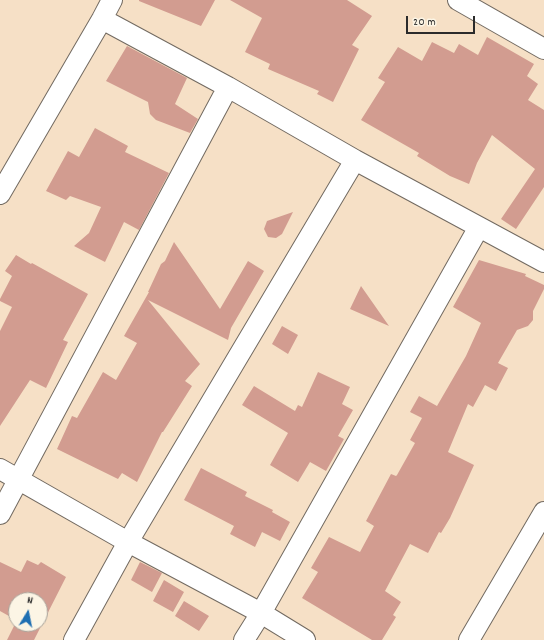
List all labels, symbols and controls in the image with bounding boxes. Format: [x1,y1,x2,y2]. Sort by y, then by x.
scale bar [408,8,477,34]
text: 20 m [413,14,436,31]
north arrow [8,592,48,632]
text: N [26,593,34,610]

